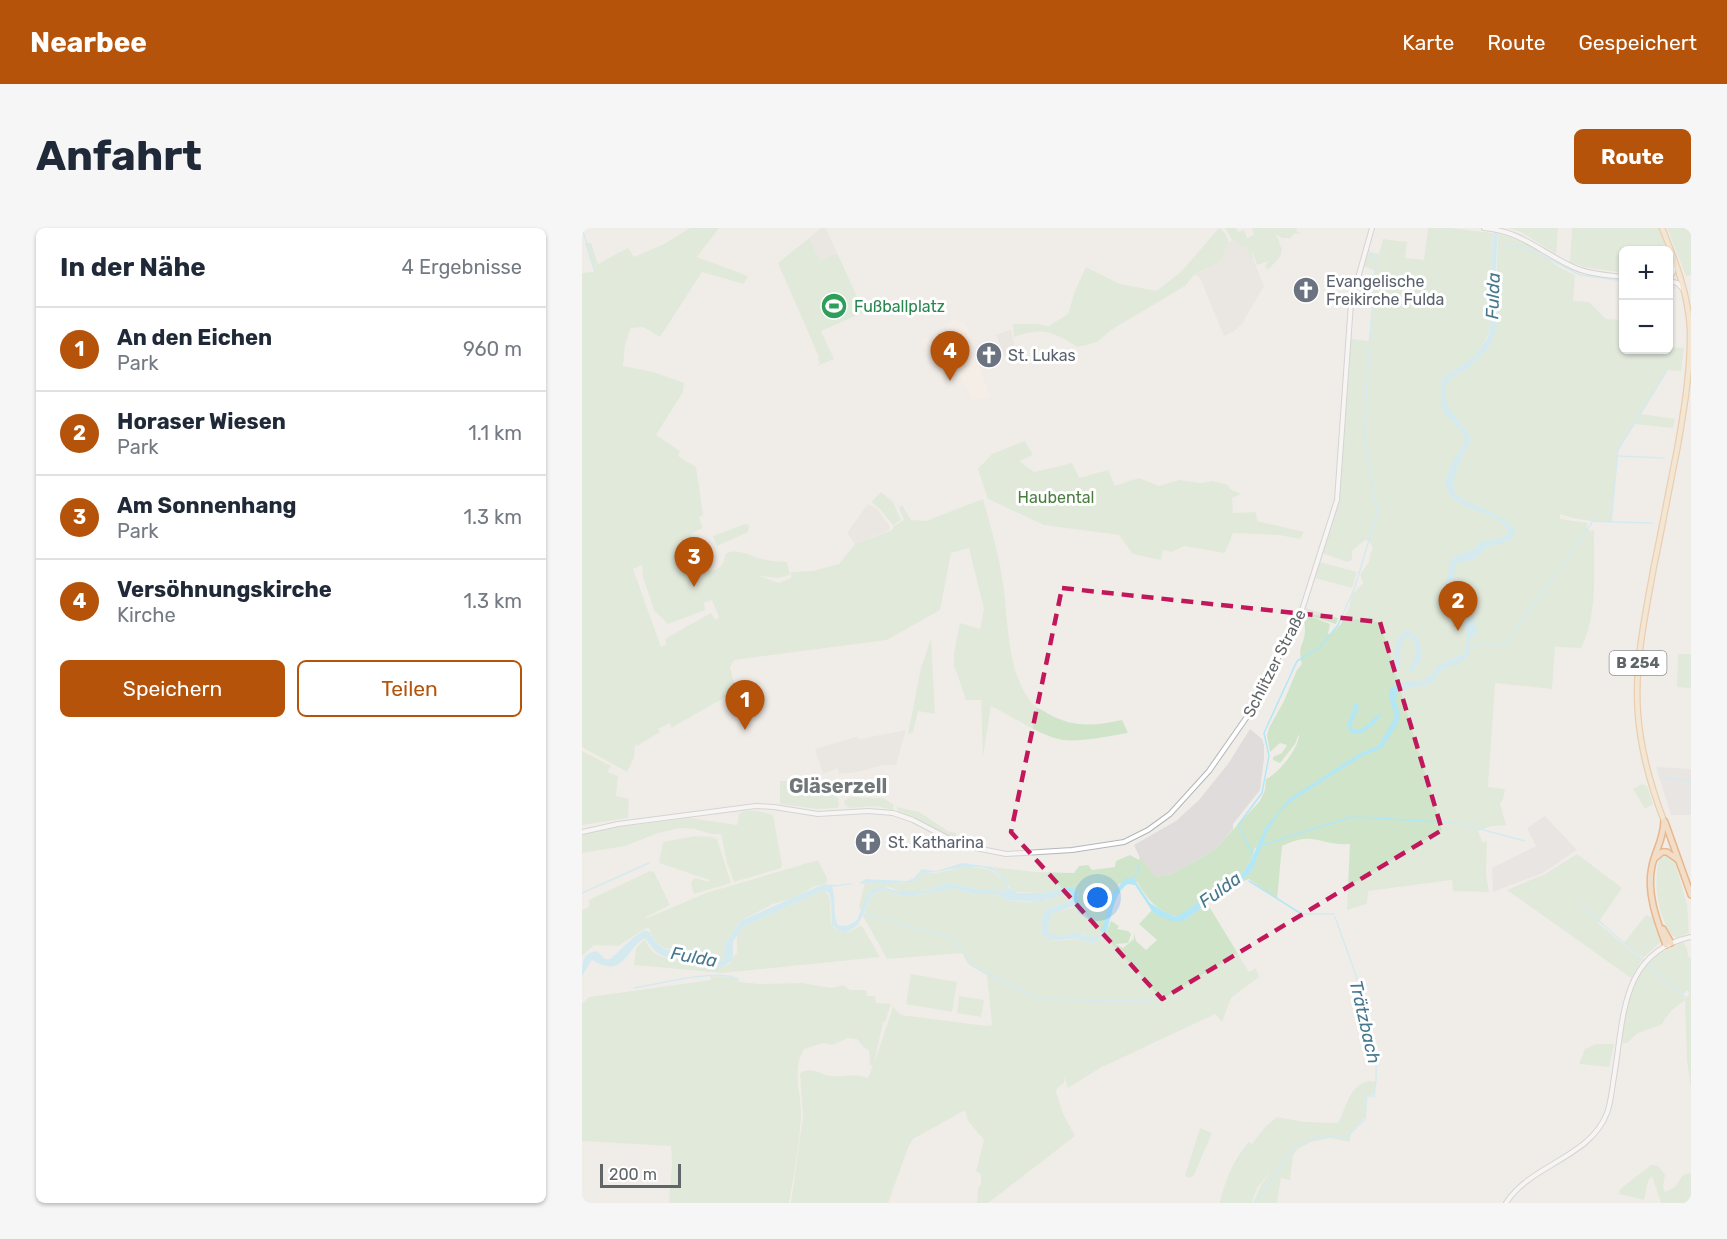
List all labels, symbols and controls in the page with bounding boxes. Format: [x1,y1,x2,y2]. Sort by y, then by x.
text: Nearbee [30,26,147,59]
text: Karte [1402,30,1454,55]
text: Route [1487,30,1546,55]
text: Gespeichert [1579,30,1697,55]
button: Route [1574,129,1691,184]
text: Anfahrt [36,131,202,181]
map controls [1619,246,1673,354]
button: + [1619,246,1673,300]
text: In der Nähe [60,252,206,283]
text: 4 Ergebnisse [402,255,522,279]
place label: Evangelische Freikirche Fulda [1326,272,1444,309]
water label: Fulda [1481,272,1505,320]
church icon: Evangelische Freikirche Fulda [1291,275,1321,305]
sports icon: Fußballplatz [819,291,849,321]
place label: Fußballplatz [854,297,945,316]
button: − [1619,300,1673,354]
text: An den Eichen [117,324,272,351]
pin: 4 [930,332,970,381]
text: 1 [75,337,84,361]
text: 960 m [463,337,522,361]
church icon: St. Lukas [974,340,1004,370]
place label: St. Lukas [1008,346,1076,365]
text: Park [117,351,159,375]
text: Horaser Wiesen [117,408,286,435]
text: 2 [73,421,86,445]
text: 1.1 km [468,421,522,445]
text: Park [117,435,159,459]
park label: Haubental [1018,488,1094,507]
text: Am Sonnenhang [117,492,297,519]
text: 3 [73,505,86,529]
text: 1.3 km [463,505,522,529]
text: Park [117,519,159,543]
pin: 3 [674,538,714,587]
text: Versöhnungskirche [117,576,332,603]
pin: 2 [1438,582,1478,631]
text: 4 [73,589,86,613]
text: 1.3 km [463,589,522,613]
text: Kirche [117,603,176,627]
street label: Schlitzer Straße [1239,606,1310,720]
road number: B 254 [1610,651,1666,675]
button: Speichern [60,660,285,717]
button: Teilen [297,660,522,717]
pin: 1 [726,680,764,730]
district label: Gläserzell [789,774,887,798]
church icon: St. Katharina [853,827,883,857]
place label: St. Katharina [888,833,984,852]
water label: Fulda [1195,867,1246,913]
your location [1083,883,1112,912]
water label: Fulda [669,942,719,972]
water label: Trätzbach [1345,978,1385,1066]
scale bar [600,1161,681,1188]
text: 200 m [609,1165,657,1184]

